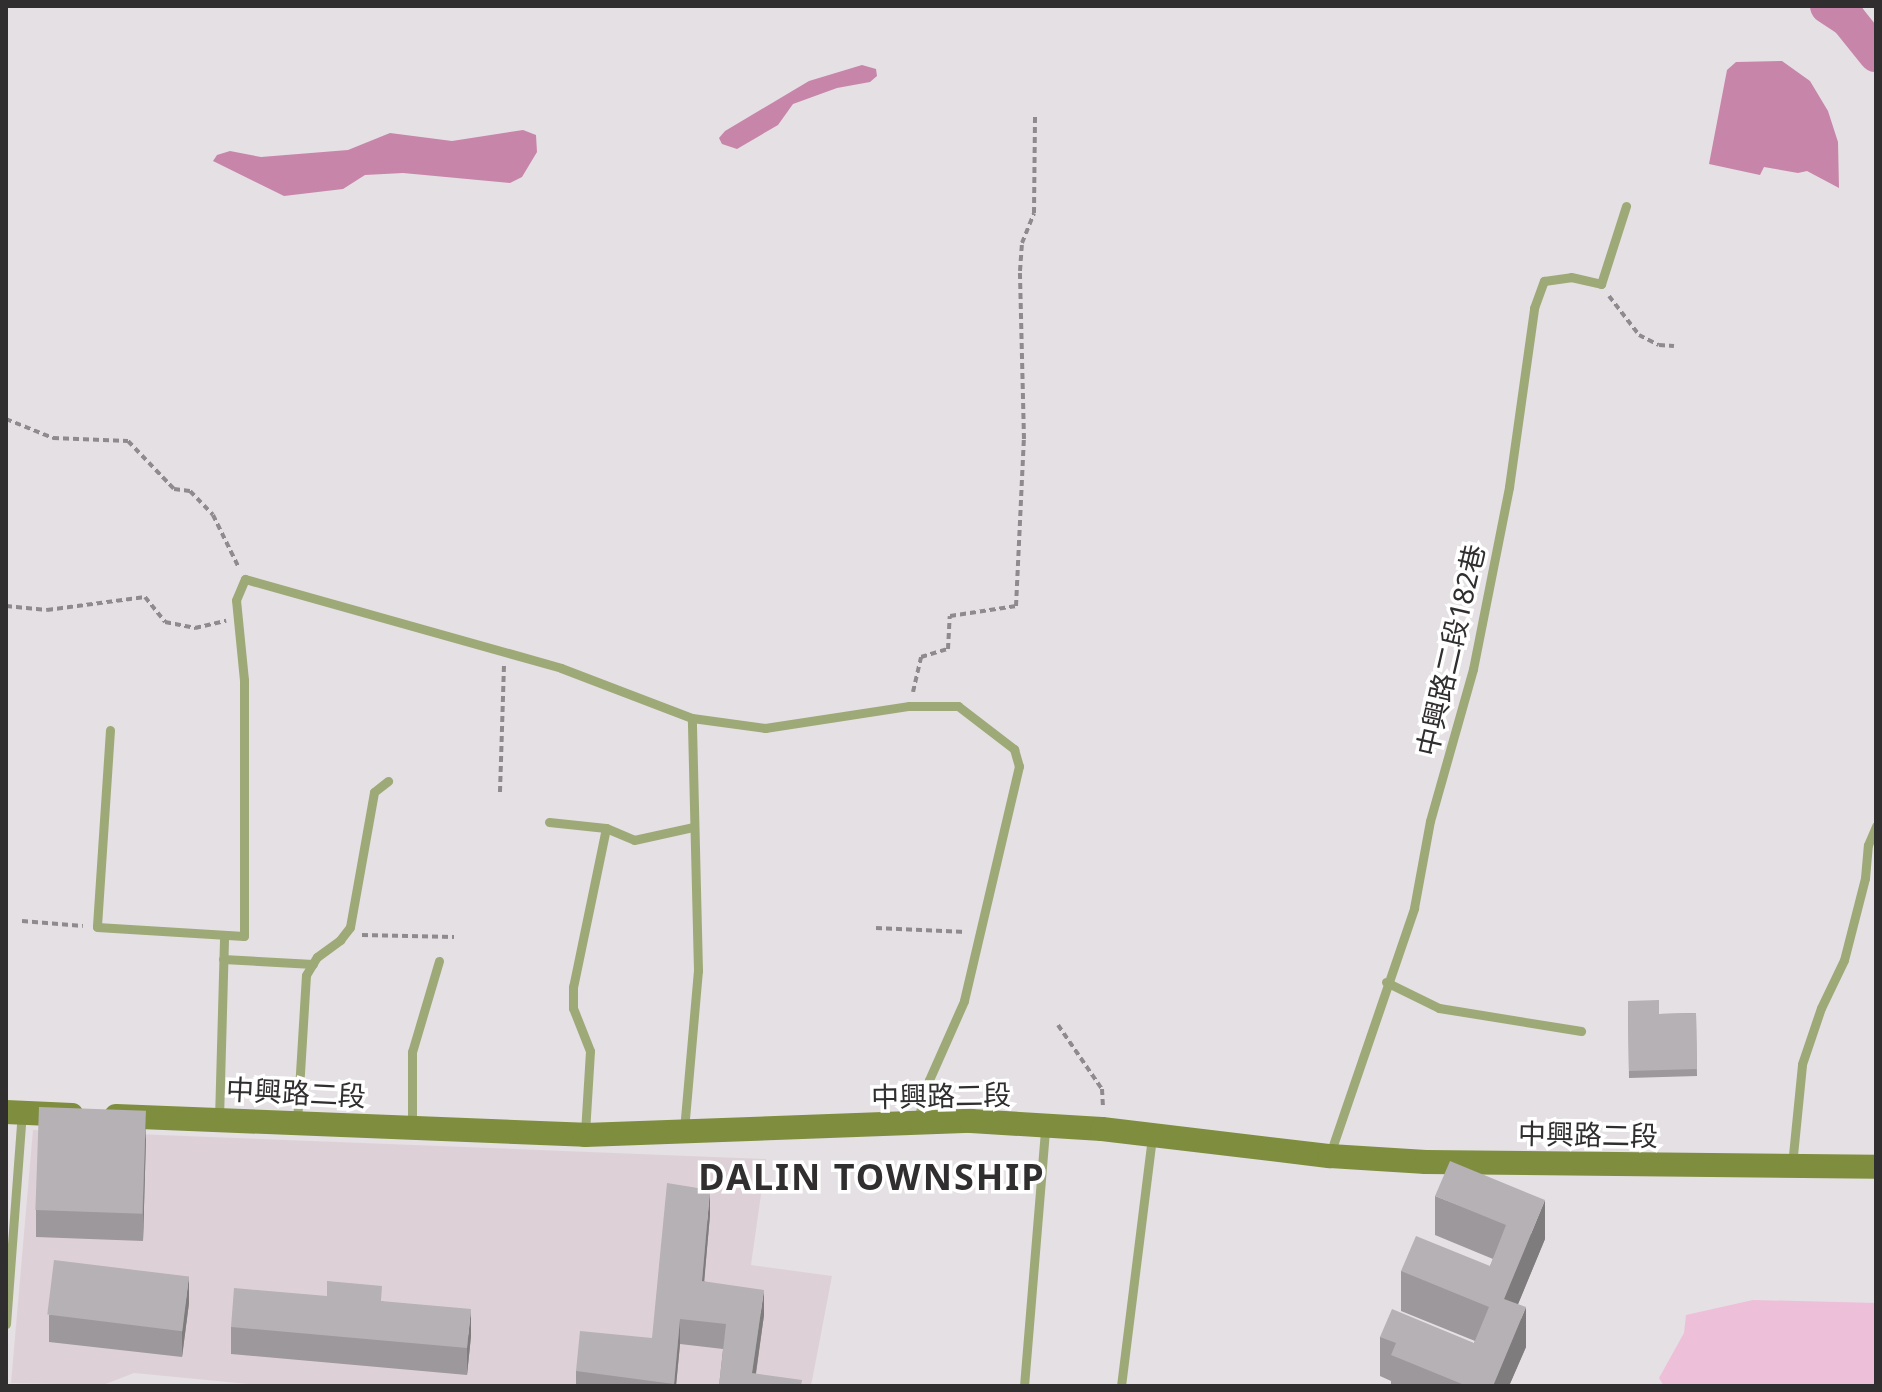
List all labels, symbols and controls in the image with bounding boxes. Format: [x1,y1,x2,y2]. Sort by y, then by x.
street label: 中興路二段182巷 [1409,541,1491,759]
street label: 中興路二段 [225,1072,367,1112]
street label: 中興路二段 [871,1077,1011,1113]
street label: 中興路二段 [1518,1116,1658,1152]
district label: DALIN TOWNSHIP [698,1155,1046,1199]

